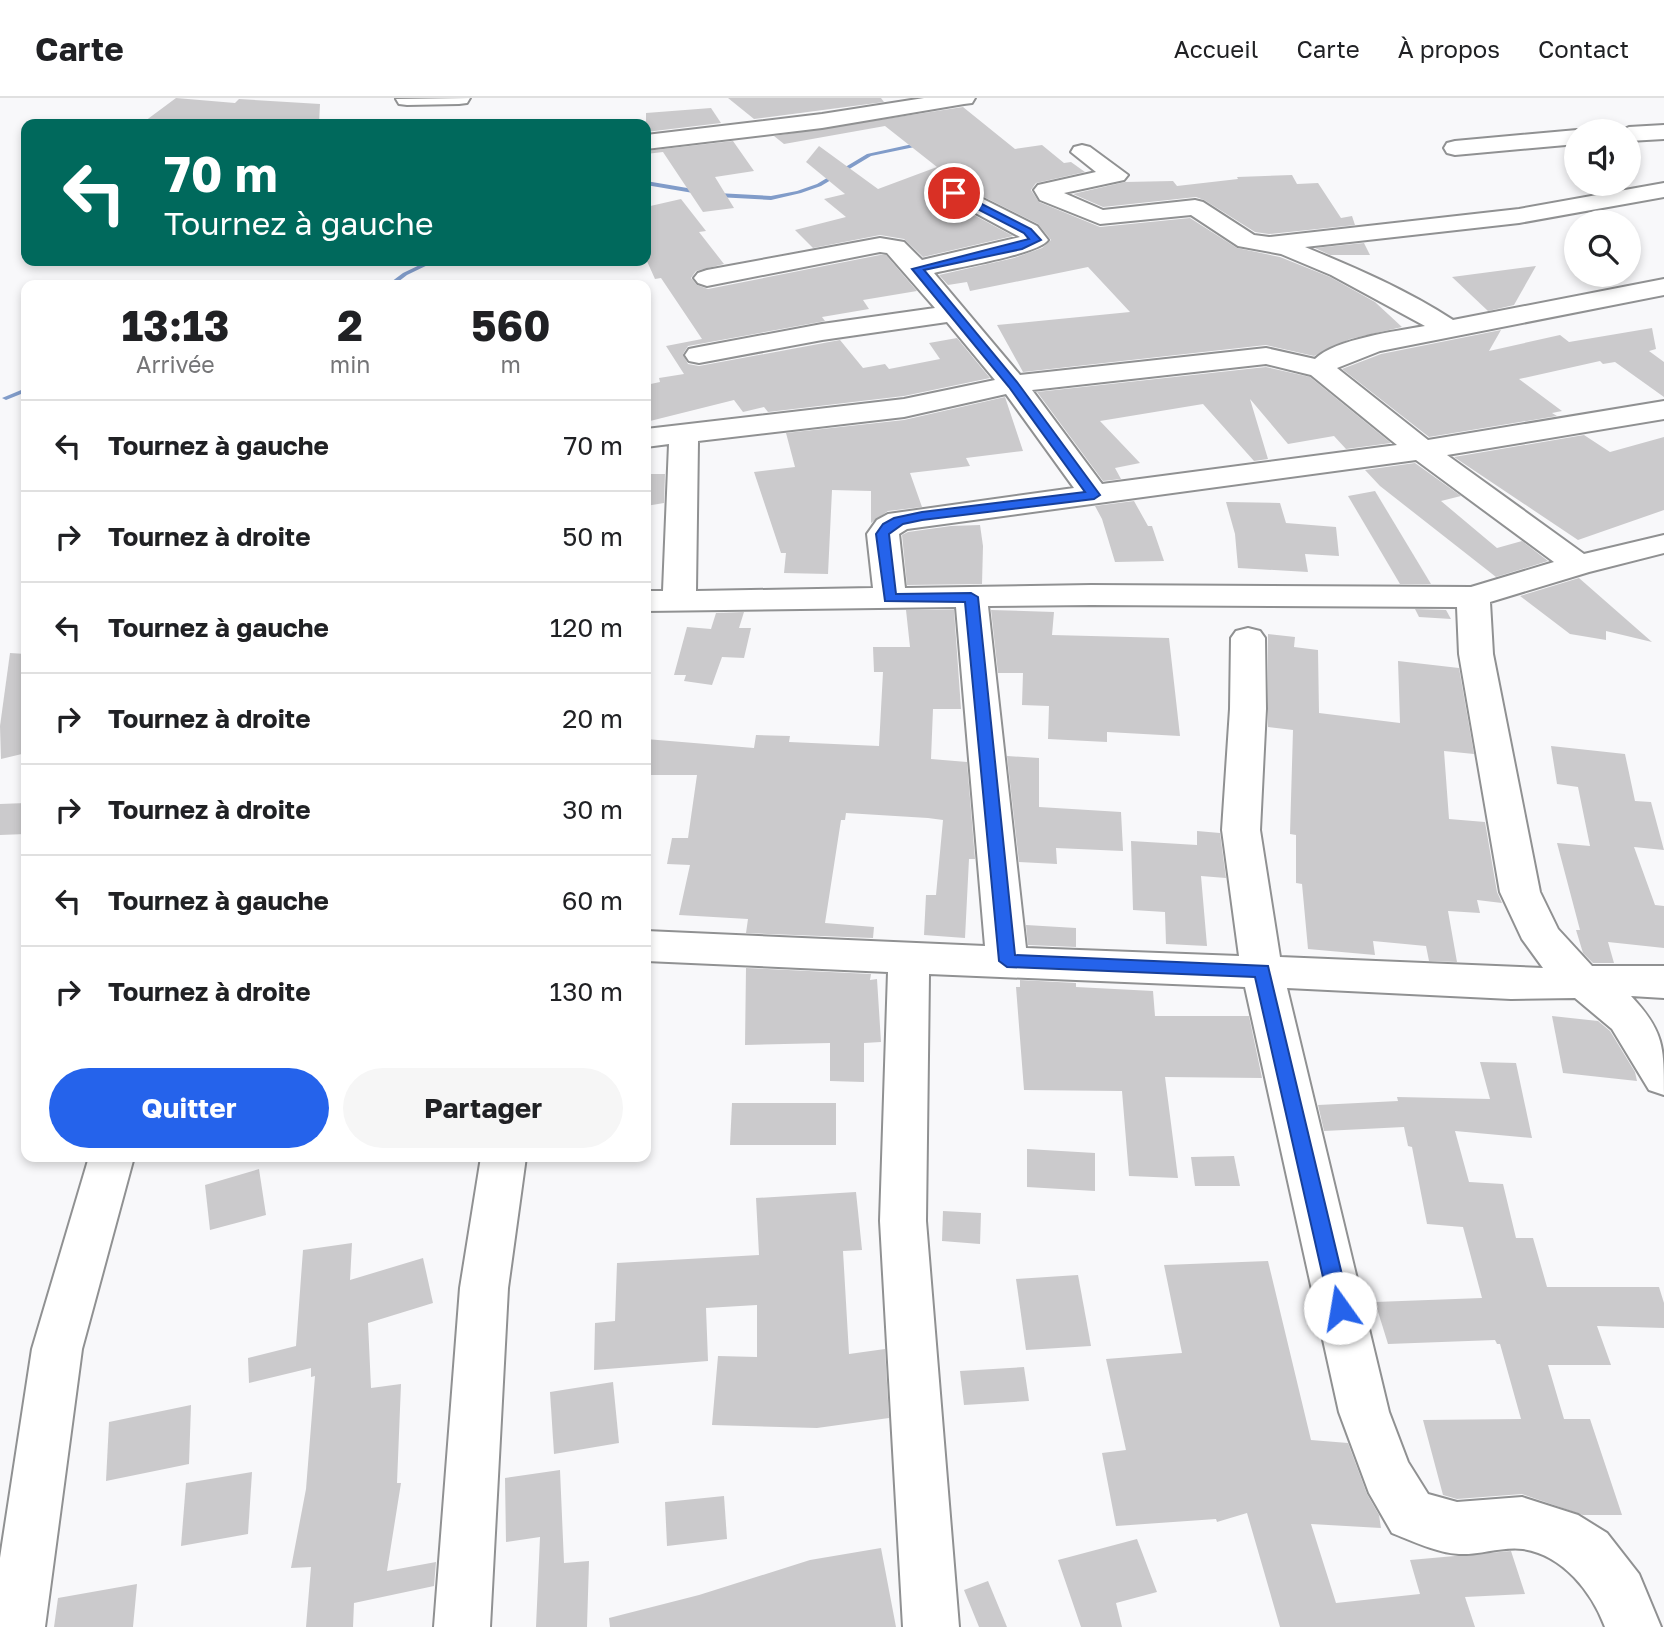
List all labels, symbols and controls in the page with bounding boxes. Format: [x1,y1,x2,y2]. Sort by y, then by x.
text: Carte [35,29,124,68]
text: Accueil [1174,34,1258,63]
text: Carte [1296,34,1360,63]
text: À propos [1398,34,1500,63]
text: Contact [1538,34,1629,63]
map controls [1564,119,1641,287]
button: sound [1564,119,1641,196]
text: 70 m [164,144,278,203]
icon: left [49,147,140,238]
pin [924,163,984,223]
icon: arrive [935,174,973,212]
text: Tournez à gauche [164,204,433,242]
button: search [1564,210,1641,287]
text: 13:13 [121,300,229,350]
text: 2 [337,300,363,350]
text: 560 [471,300,551,350]
text: Arrivée [136,350,215,378]
text: min [330,350,371,378]
text: m [501,350,521,378]
icon: left [49,427,87,465]
text: Tournez à gauche [108,430,329,461]
text: 70 m [564,430,623,461]
icon: right [49,518,87,556]
text: Tournez à droite [108,521,311,552]
text: 50 m [562,521,623,552]
icon: left [49,609,87,647]
text: Tournez à gauche [108,612,329,643]
text: 120 m [550,612,623,643]
icon: right [49,700,87,738]
text: Tournez à droite [108,703,311,734]
text: 20 m [562,703,623,734]
icon: right [49,791,87,829]
text: Tournez à droite [108,794,311,825]
text: 30 m [562,794,623,825]
icon: left [49,882,87,920]
text: Tournez à gauche [108,885,329,916]
text: 60 m [562,885,623,916]
icon: right [49,973,87,1011]
text: Tournez à droite [108,976,311,1007]
text: 130 m [550,976,623,1007]
button: Quitter [49,1068,329,1148]
button: Partager [343,1068,623,1148]
position arrow [1303,1271,1377,1345]

